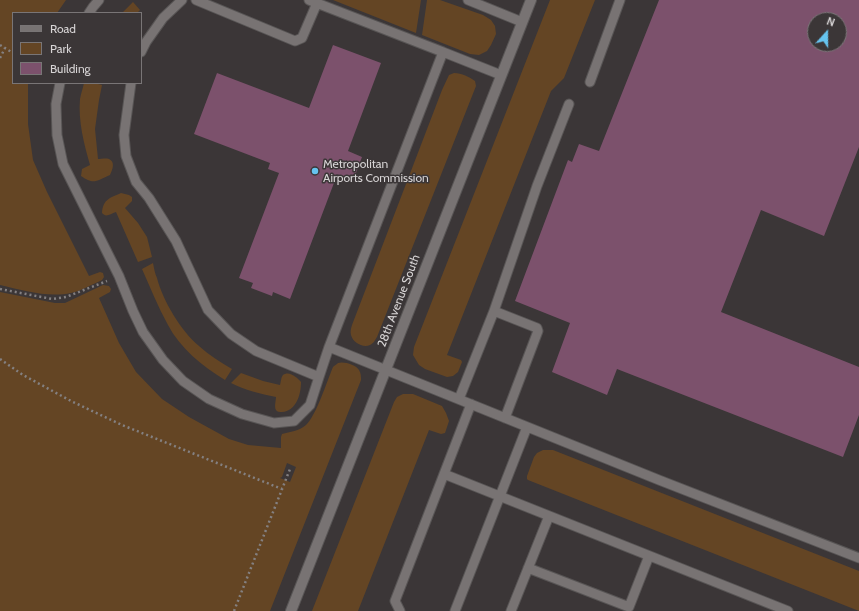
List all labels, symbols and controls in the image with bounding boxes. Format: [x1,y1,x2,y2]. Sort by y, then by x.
legend [12,12,142,84]
north arrow [807,12,847,52]
text: N [825,14,837,30]
text: Road [50,21,76,36]
text: Park [50,41,72,56]
text: Building [50,61,91,76]
place label: Metropolitan Airports Commission [323,157,429,185]
marker: Metropolitan Airports Commission [310,166,320,176]
street label: 28th Avenue South [375,253,423,349]

